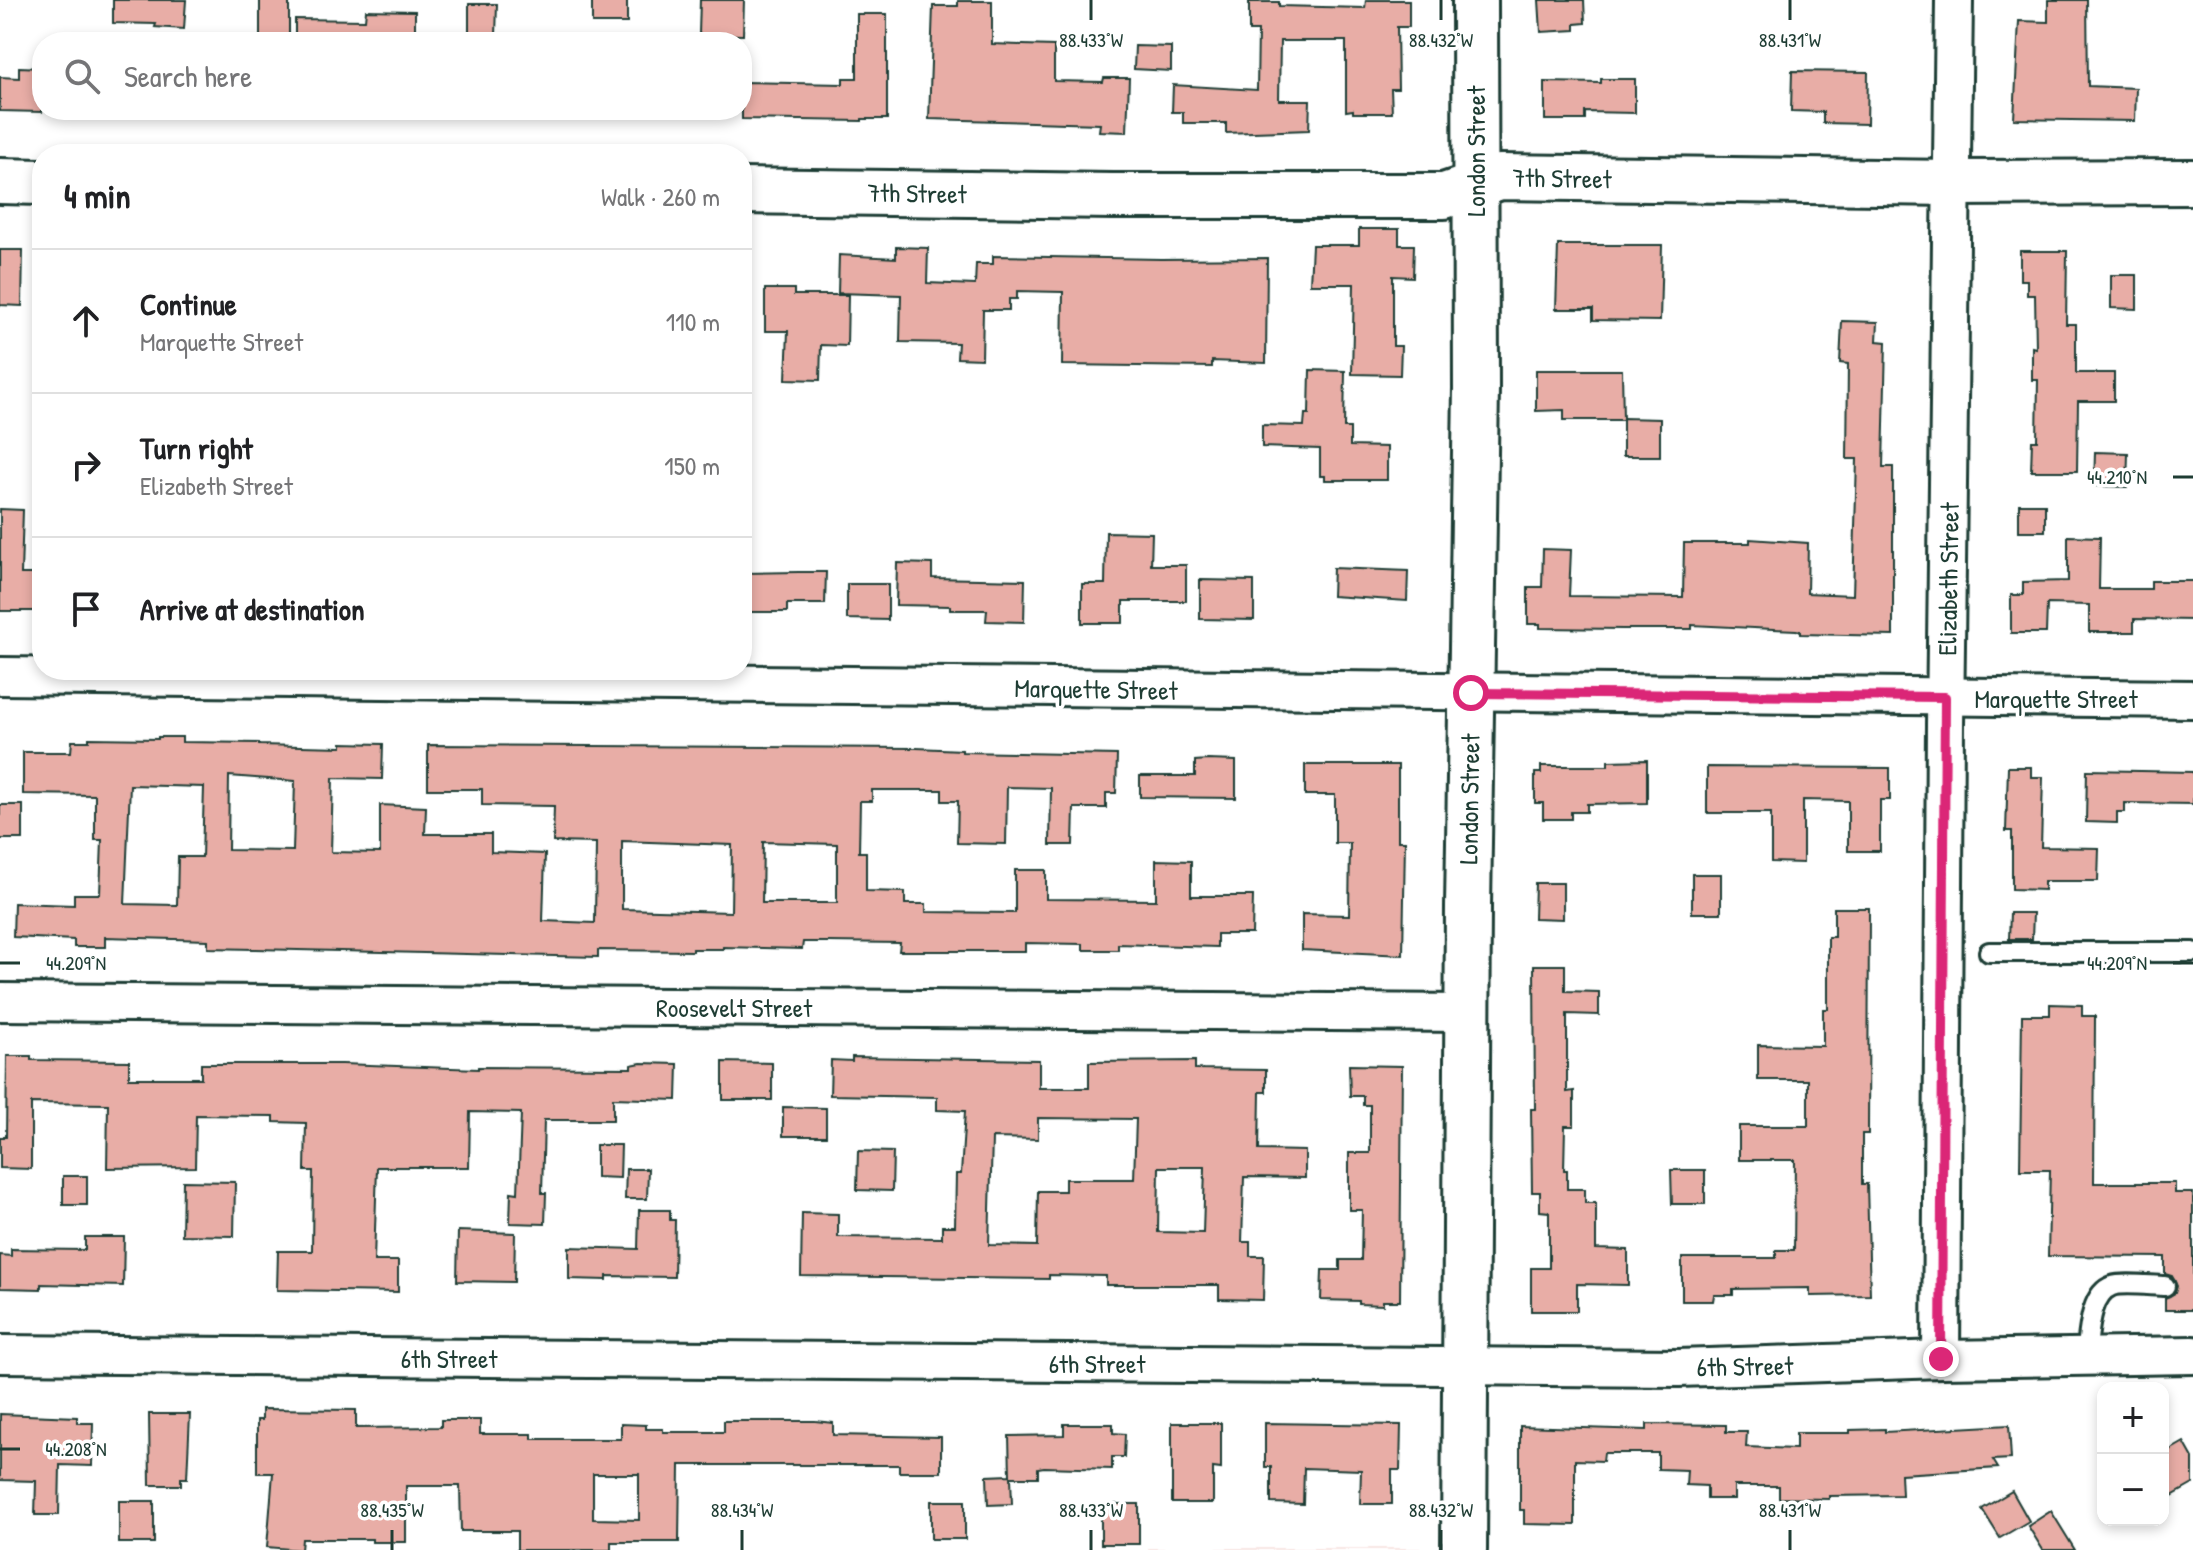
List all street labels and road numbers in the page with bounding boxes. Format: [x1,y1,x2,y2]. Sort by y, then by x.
street label: London Street [1458,85,1493,216]
street label: 7th Street [1512,160,1613,196]
street label: 7th Street [867,175,968,211]
street label: Elizabeth Street [1929,501,1967,656]
street label: Marquette Street [1014,670,1179,708]
street label: Marquette Street [1974,681,2139,716]
street label: London Street [1450,732,1488,865]
street label: Roosevelt Street [656,990,813,1025]
street label: 6th Street [401,1341,498,1376]
street label: 6th Street [1049,1346,1146,1381]
street label: 6th Street [1696,1348,1795,1384]

